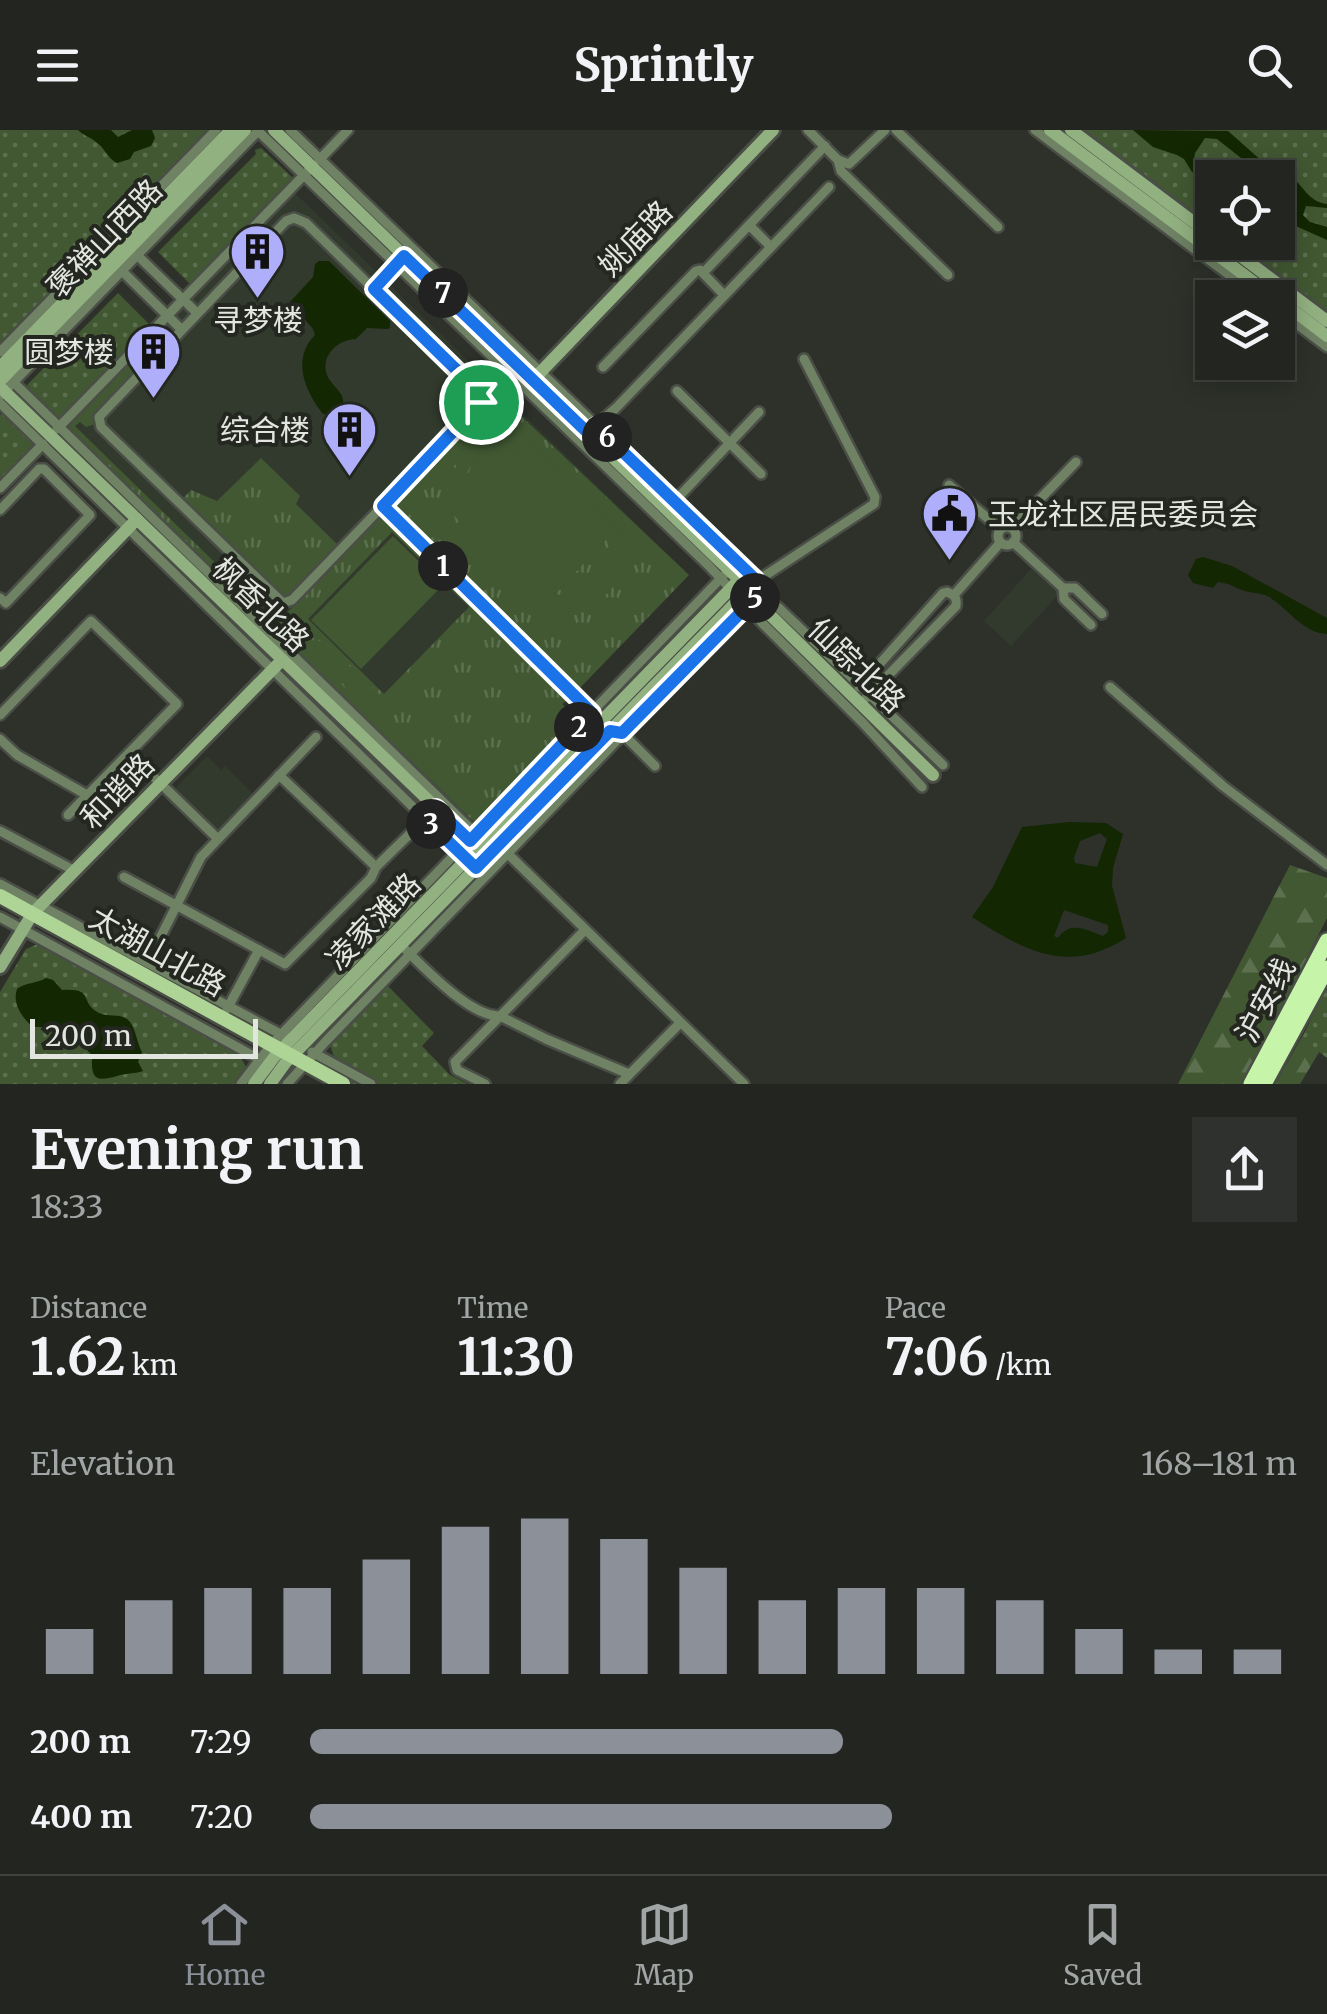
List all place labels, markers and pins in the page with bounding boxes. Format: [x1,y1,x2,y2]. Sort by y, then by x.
building icon: 寻梦楼 [228,222,288,301]
pin: 7 [418,268,468,318]
place label: 寻梦楼 [213,301,303,339]
building icon: 圆梦楼 [123,322,183,401]
place label: 圆梦楼 [24,333,114,371]
pin [439,360,524,445]
building icon: 综合楼 [319,400,379,479]
place label: 综合楼 [220,411,310,449]
pin: 6 [582,412,632,462]
public building icon: 玉龙社区居民委员会 [919,484,979,563]
place label: 玉龙社区居民委员会 [988,495,1258,533]
pin: 1 [418,541,468,591]
pin: 5 [730,573,780,623]
pin: 2 [554,702,604,752]
pin: 3 [406,799,456,849]

